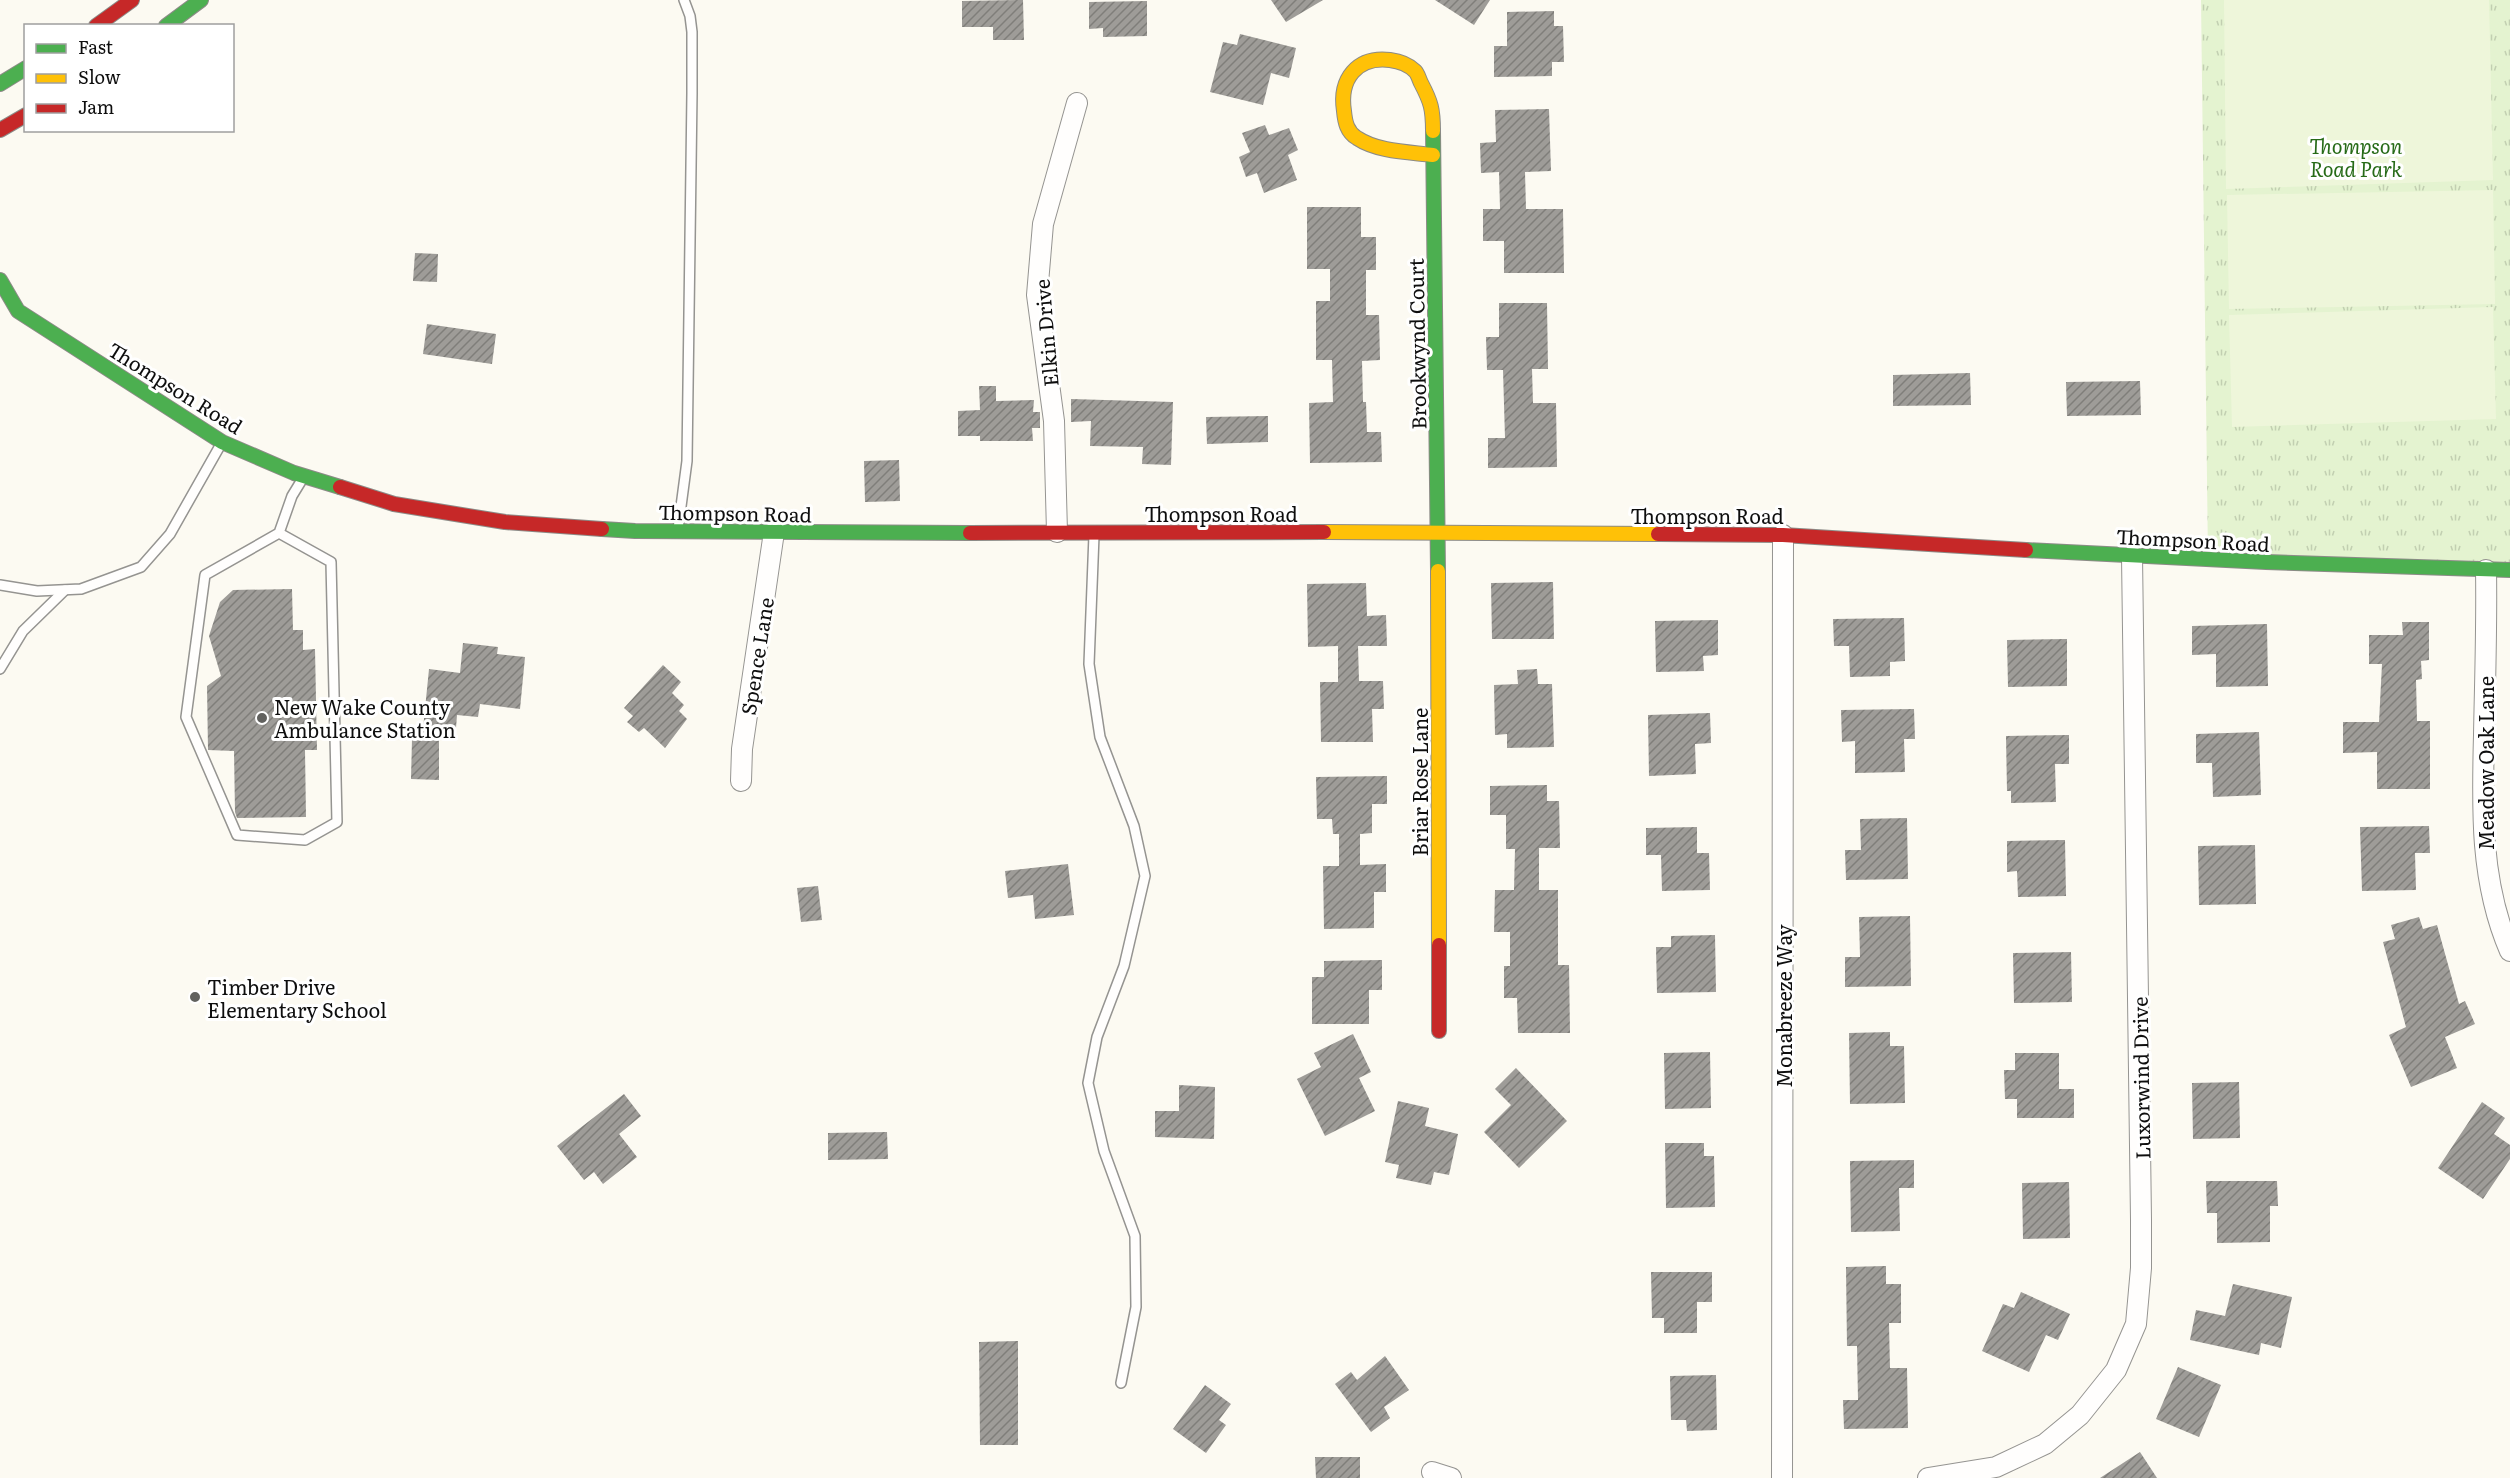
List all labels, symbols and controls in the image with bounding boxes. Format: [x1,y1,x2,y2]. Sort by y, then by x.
legend [24,24,234,132]
text: Fast [78,33,114,60]
text: Slow [78,63,121,90]
text: Jam [78,93,114,120]
park label: Thompson Road Park [2310,130,2402,183]
street label: Brookwynd Court [1400,258,1432,430]
street label: Elkin Drive [1025,278,1065,388]
street label: Thompson Road [103,334,249,440]
street label: Thompson Road [658,496,812,528]
street label: Thompson Road [1144,498,1298,528]
street label: Thompson Road [1630,500,1784,530]
street label: Thompson Road [2115,520,2271,558]
street label: Spence Lane [732,595,780,717]
street label: Meadow Oak Lane [2470,676,2500,850]
place label: New Wake County Ambulance Station [274,691,456,744]
street label: Briar Rose Lane [1404,708,1434,856]
marker: New Wake County Ambulance Station [255,711,269,725]
street label: Monabreeze Way [1768,924,1798,1088]
place label: Timber Drive Elementary School [207,971,387,1024]
marker: Timber Drive Elementary School [188,990,202,1004]
street label: Luxorwind Drive [2124,996,2156,1160]

